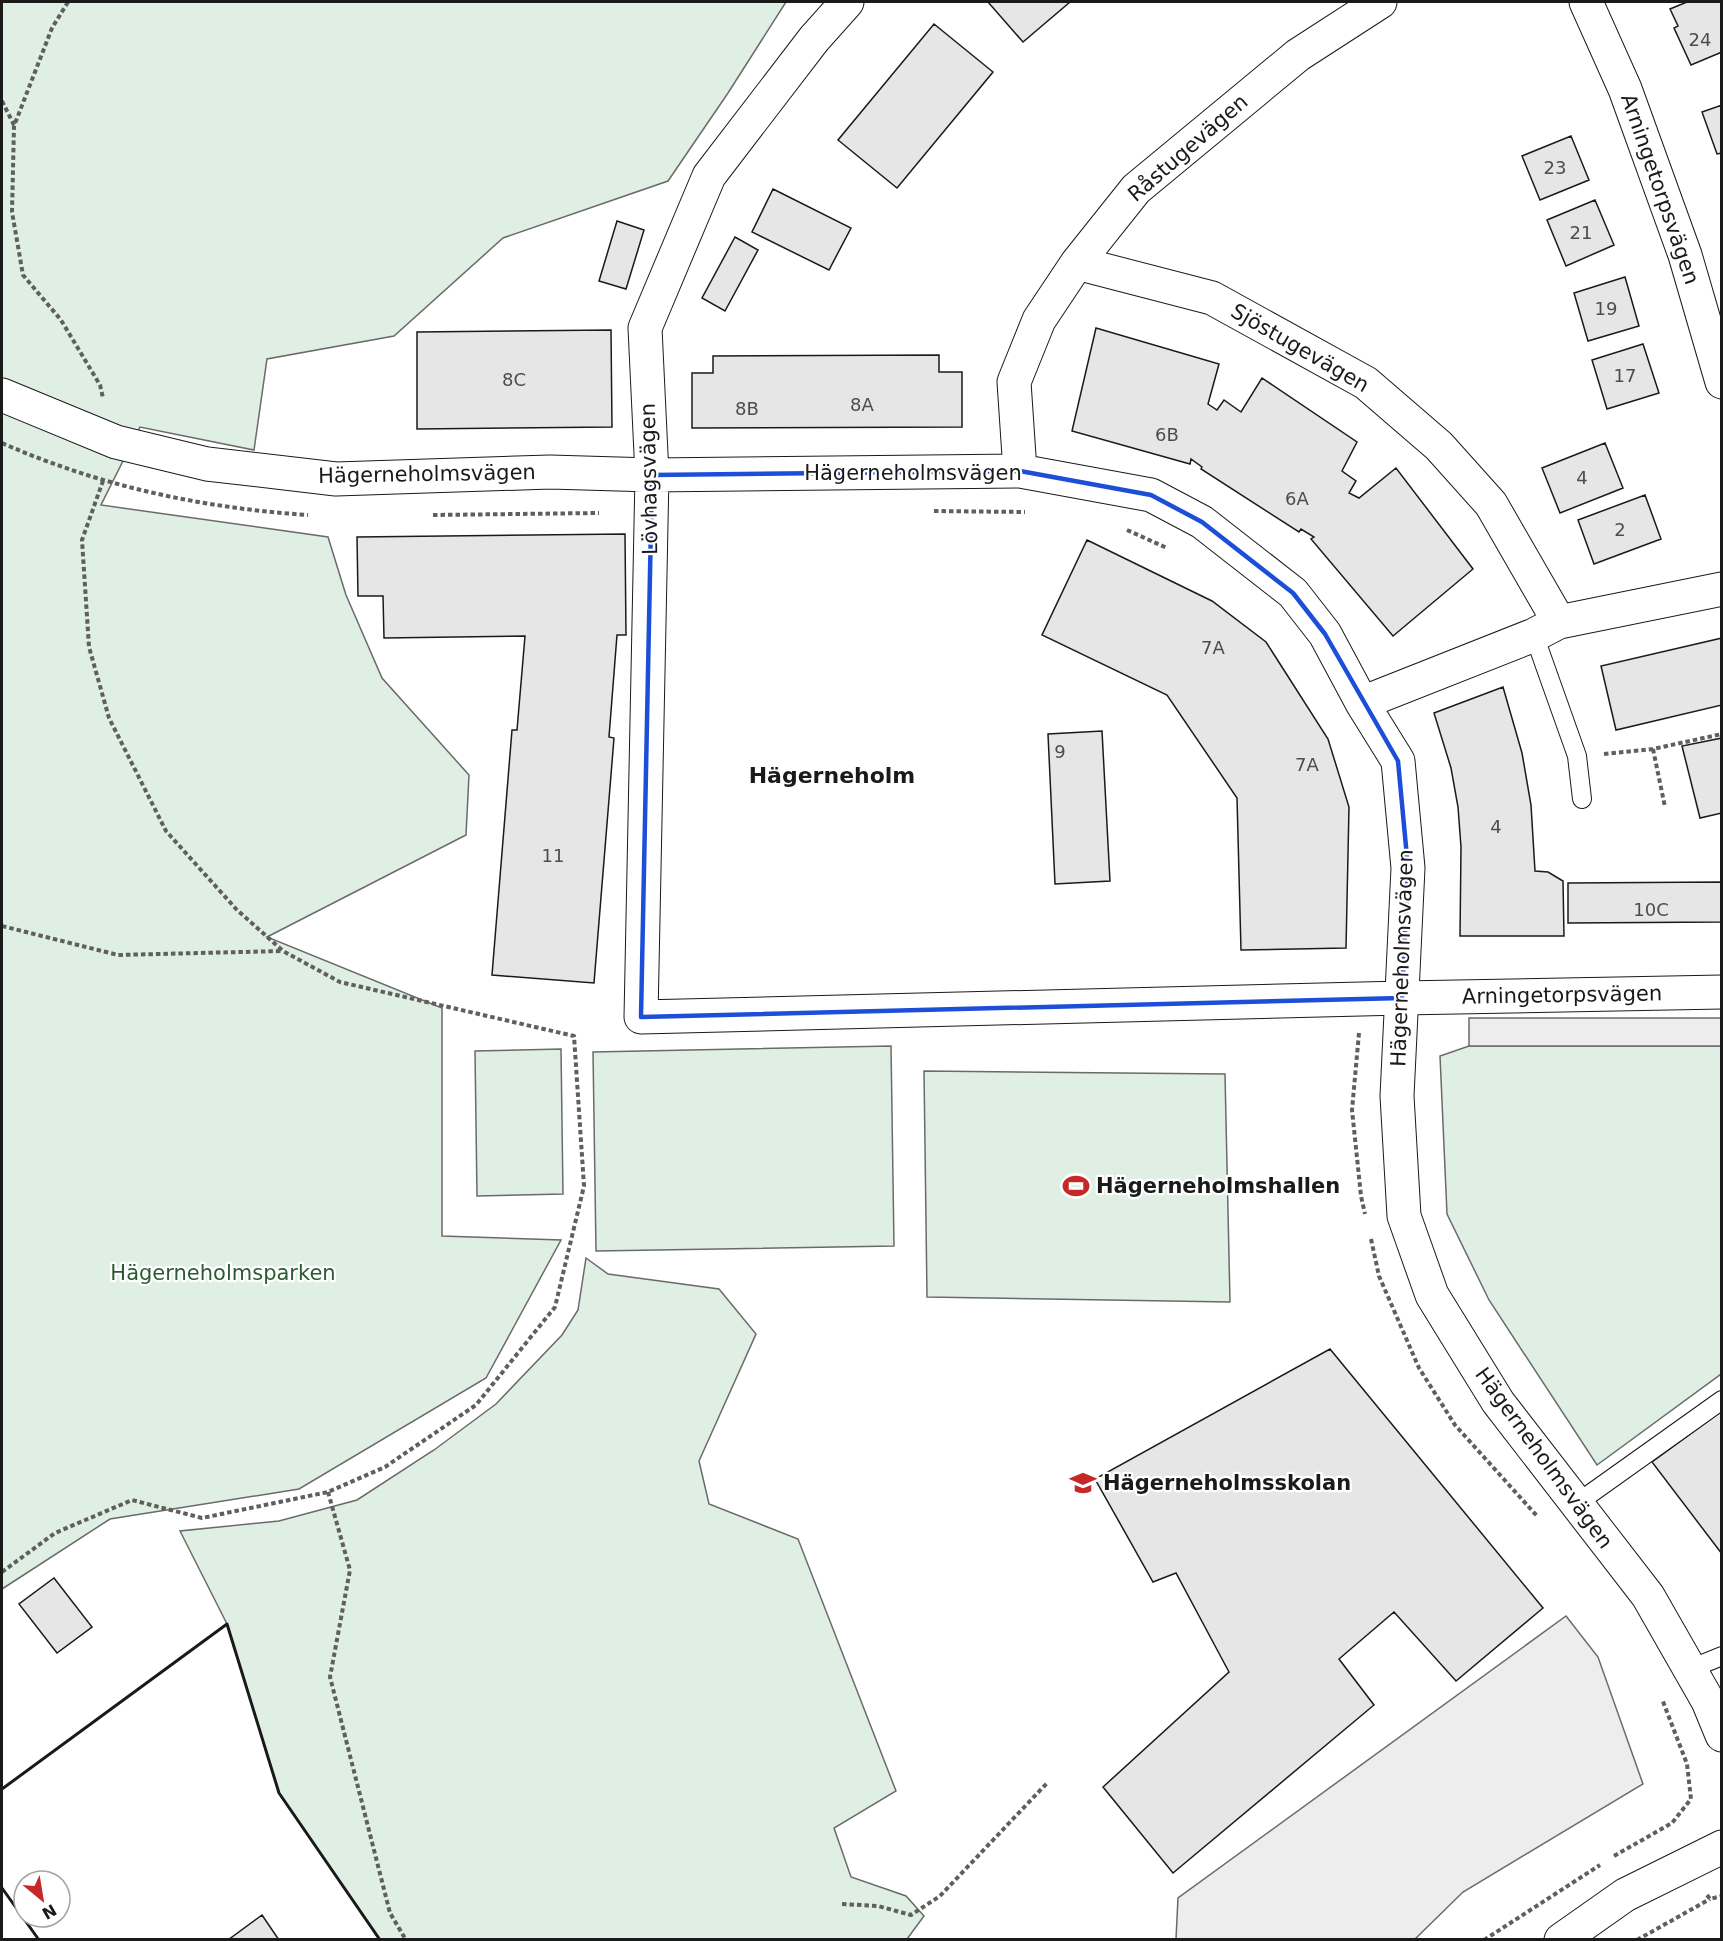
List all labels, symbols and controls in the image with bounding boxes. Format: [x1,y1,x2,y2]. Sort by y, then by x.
house number: 24 [1689,29,1711,50]
street label: Råstugevägen [1123,89,1253,206]
street label: Arningetorpsvägen [1616,90,1704,288]
house number: 23 [1544,157,1566,178]
house number: 21 [1570,222,1592,243]
house number: 19 [1595,298,1617,319]
street label: Sjöstugevägen [1227,299,1373,397]
house number: 17 [1614,365,1636,386]
house number: 8C [502,369,526,390]
house number: 8A [850,394,875,415]
house number: 8B [735,398,759,419]
street label: Lövhagsvägen [636,403,662,555]
house number: 6B [1155,424,1179,445]
street label: Hägerneholmsvägen [318,460,536,488]
street label: Hägerneholmsvägen [804,461,1022,485]
house number: 4 [1576,467,1588,488]
house number: 6A [1285,488,1310,509]
house number: 2 [1614,519,1626,540]
house number: 7A [1201,637,1226,658]
house number: 9 [1054,741,1066,762]
house number: 7A [1295,754,1320,775]
district label: Hägerneholm [749,763,915,788]
house number: 4 [1490,816,1502,837]
house number: 11 [542,845,564,866]
street label: Hägerneholmsvägen [1386,849,1418,1067]
house number: 10C [1633,899,1669,920]
street label: Arningetorpsvägen [1462,981,1662,1009]
sports icon: Hägerneholmshallen [1061,1171,1091,1201]
place label: Hägerneholmshallen [1096,1174,1340,1198]
park label: Hägerneholmsparken [110,1261,336,1285]
street label: Hägerneholmsvägen [1470,1363,1618,1553]
school or university icon: Hägerneholmsskolan [1068,1468,1098,1498]
place label: Hägerneholmsskolan [1103,1471,1351,1495]
north arrow [12,1869,72,1929]
text: N [39,1900,60,1923]

